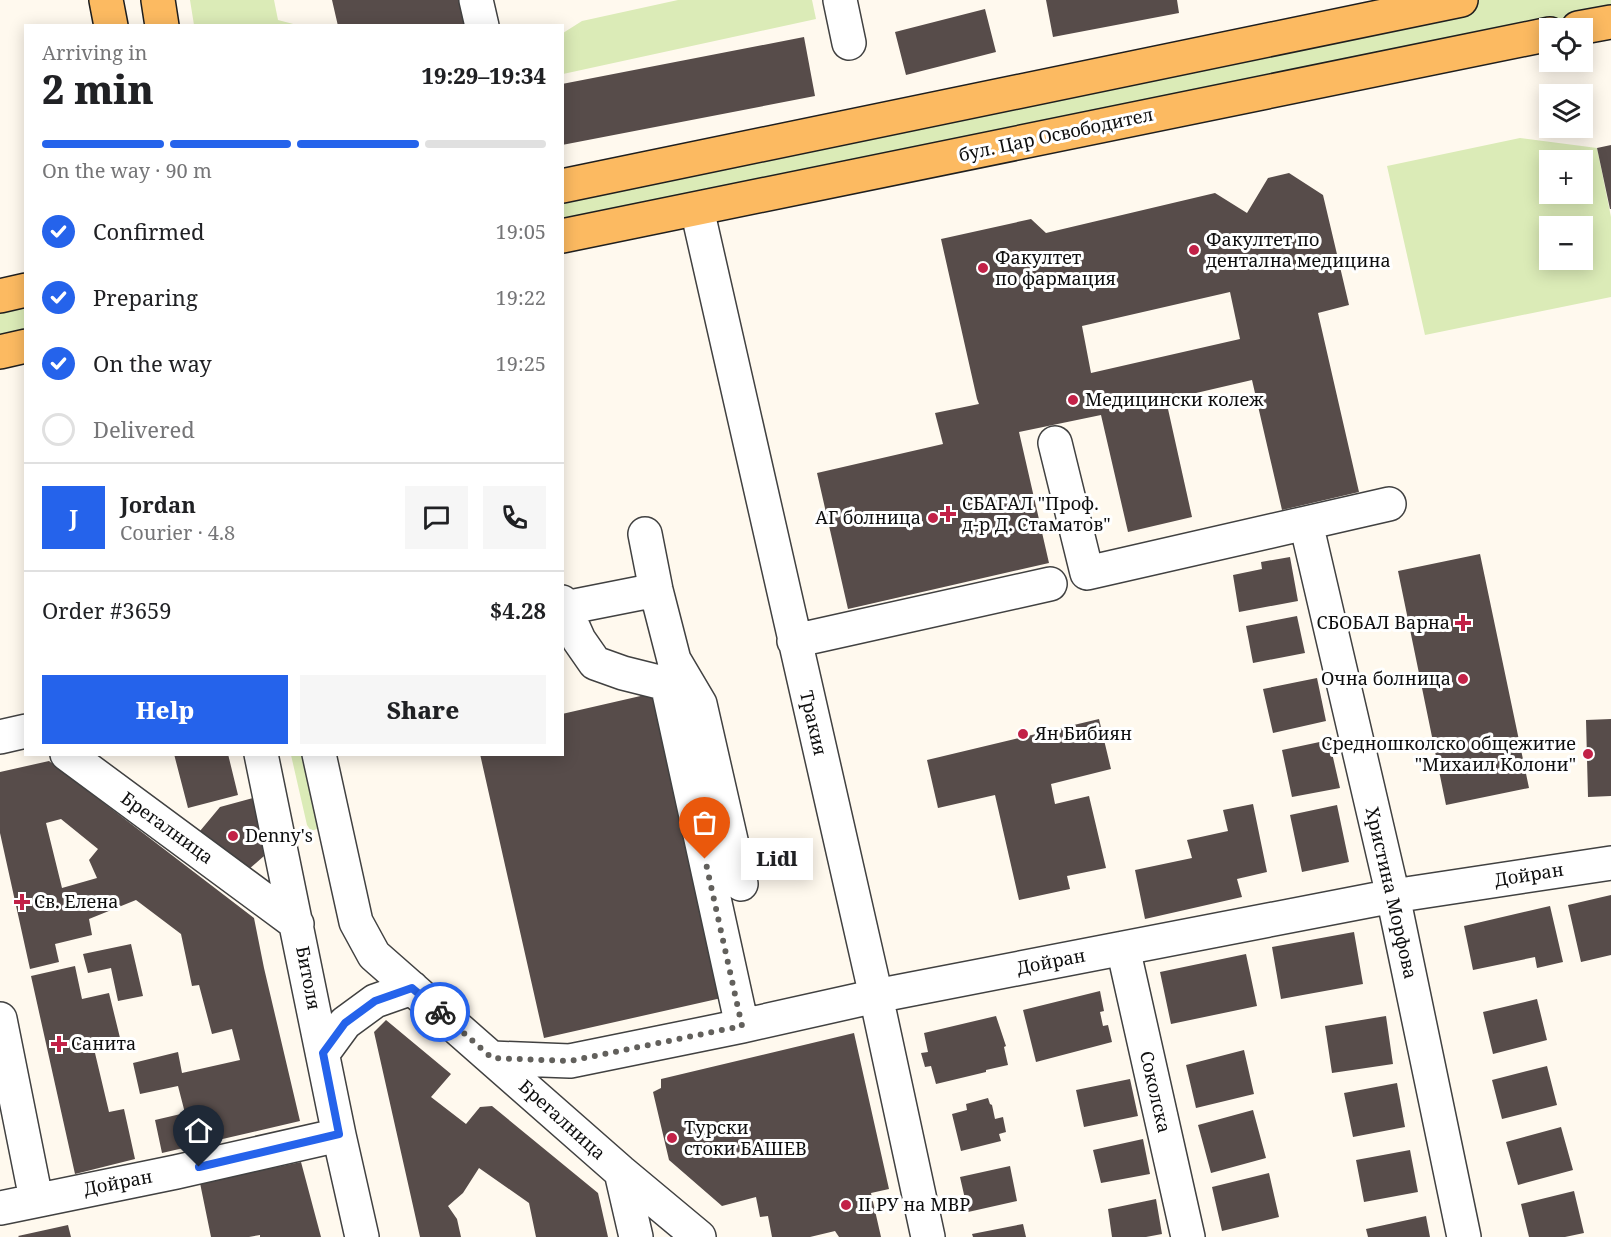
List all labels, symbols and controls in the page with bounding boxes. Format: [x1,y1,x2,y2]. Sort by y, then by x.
map controls [1539,18,1593,270]
button: locate [1539,18,1593,72]
text: Arriving in [42,39,147,66]
text: 19:29–19:34 [422,60,546,90]
text: 2 min [42,62,154,115]
button: layers [1539,84,1593,138]
street label: бул. Цар Освободител [956,102,1155,166]
button: + [1539,150,1593,204]
text: On the way · 90 m [42,157,212,184]
icon: check [42,215,75,248]
text: Confirmed [93,216,204,246]
button: − [1539,216,1593,270]
text: 19:05 [496,218,546,245]
place label: Факултет по дентална медицина [1206,227,1391,272]
marker: Факултет по дентална медицина [1187,243,1201,257]
place label: Факултет по фармация [995,245,1116,290]
marker: Факултет по фармация [976,261,990,275]
icon: check [42,281,75,314]
text: Preparing [93,282,198,312]
text: 19:22 [496,284,546,311]
icon: check [42,347,75,380]
text: On the way [93,348,212,378]
text: 19:25 [496,350,546,377]
place label: Медицински колеж [1085,387,1264,411]
marker: Медицински колеж [1066,393,1080,407]
text: Delivered [93,414,195,444]
button: chat [405,486,468,549]
button: phone [483,486,546,549]
text: Jordan [120,489,196,519]
place label: СБАГАЛ "Проф. д-р Д. Стаматов" [962,491,1111,536]
text: J [69,502,78,532]
place label: АГ болница [815,505,921,529]
marker: СБАГАЛ "Проф. д-р Д. Стаматов" [939,505,957,523]
marker: АГ болница [926,511,940,525]
text: Courier · 4.8 [120,519,235,546]
text: Order #3659 [42,595,172,625]
text: $4.28 [490,595,546,625]
place label: СБОБАЛ Варна [1317,610,1450,634]
marker: СБОБАЛ Варна [1454,614,1472,632]
place label: Очна болница [1321,666,1451,690]
marker: Очна болница [1456,672,1470,686]
button: Help [42,675,288,744]
button: Share [300,675,546,744]
street label: Тракия [795,688,833,758]
place label: Ян Бибиян [1034,721,1132,745]
marker: Ян Бибиян [1016,727,1030,741]
place label: Средношколско общежитие "Михаил Колони" [1321,731,1576,776]
marker: Средношколско общежитие "Михаил Колони" [1581,747,1595,761]
street label: Брегалница [117,786,219,869]
pin [679,797,730,859]
street label: Христина Морфова [1361,804,1423,981]
icon: bag [688,806,721,839]
place label: Denny's [245,823,313,847]
marker: Denny's [226,829,240,843]
callout: Lidl [741,838,813,880]
text: Lidl [756,845,798,872]
street label: Дойран [1493,857,1565,891]
place label: Св. Елена [34,889,118,913]
marker: Св. Елена [15,895,29,909]
street label: Дойран [1014,943,1087,979]
street label: Битоля [291,944,327,1012]
courier [410,982,470,1042]
icon: bike [424,996,457,1029]
place label: Санита [71,1031,136,1055]
marker: Санита [52,1037,66,1051]
street label: Соколска [1135,1048,1177,1135]
street label: Брегалница [514,1074,611,1165]
pin [173,1105,224,1167]
icon: home [182,1114,215,1147]
place label: Турски стоки БАШЕВ [684,1115,807,1160]
marker: Турски стоки БАШЕВ [665,1131,679,1145]
street label: Дойран [81,1164,154,1200]
place label: II РУ на МВР [858,1192,970,1216]
marker: II РУ на МВР [839,1198,853,1212]

